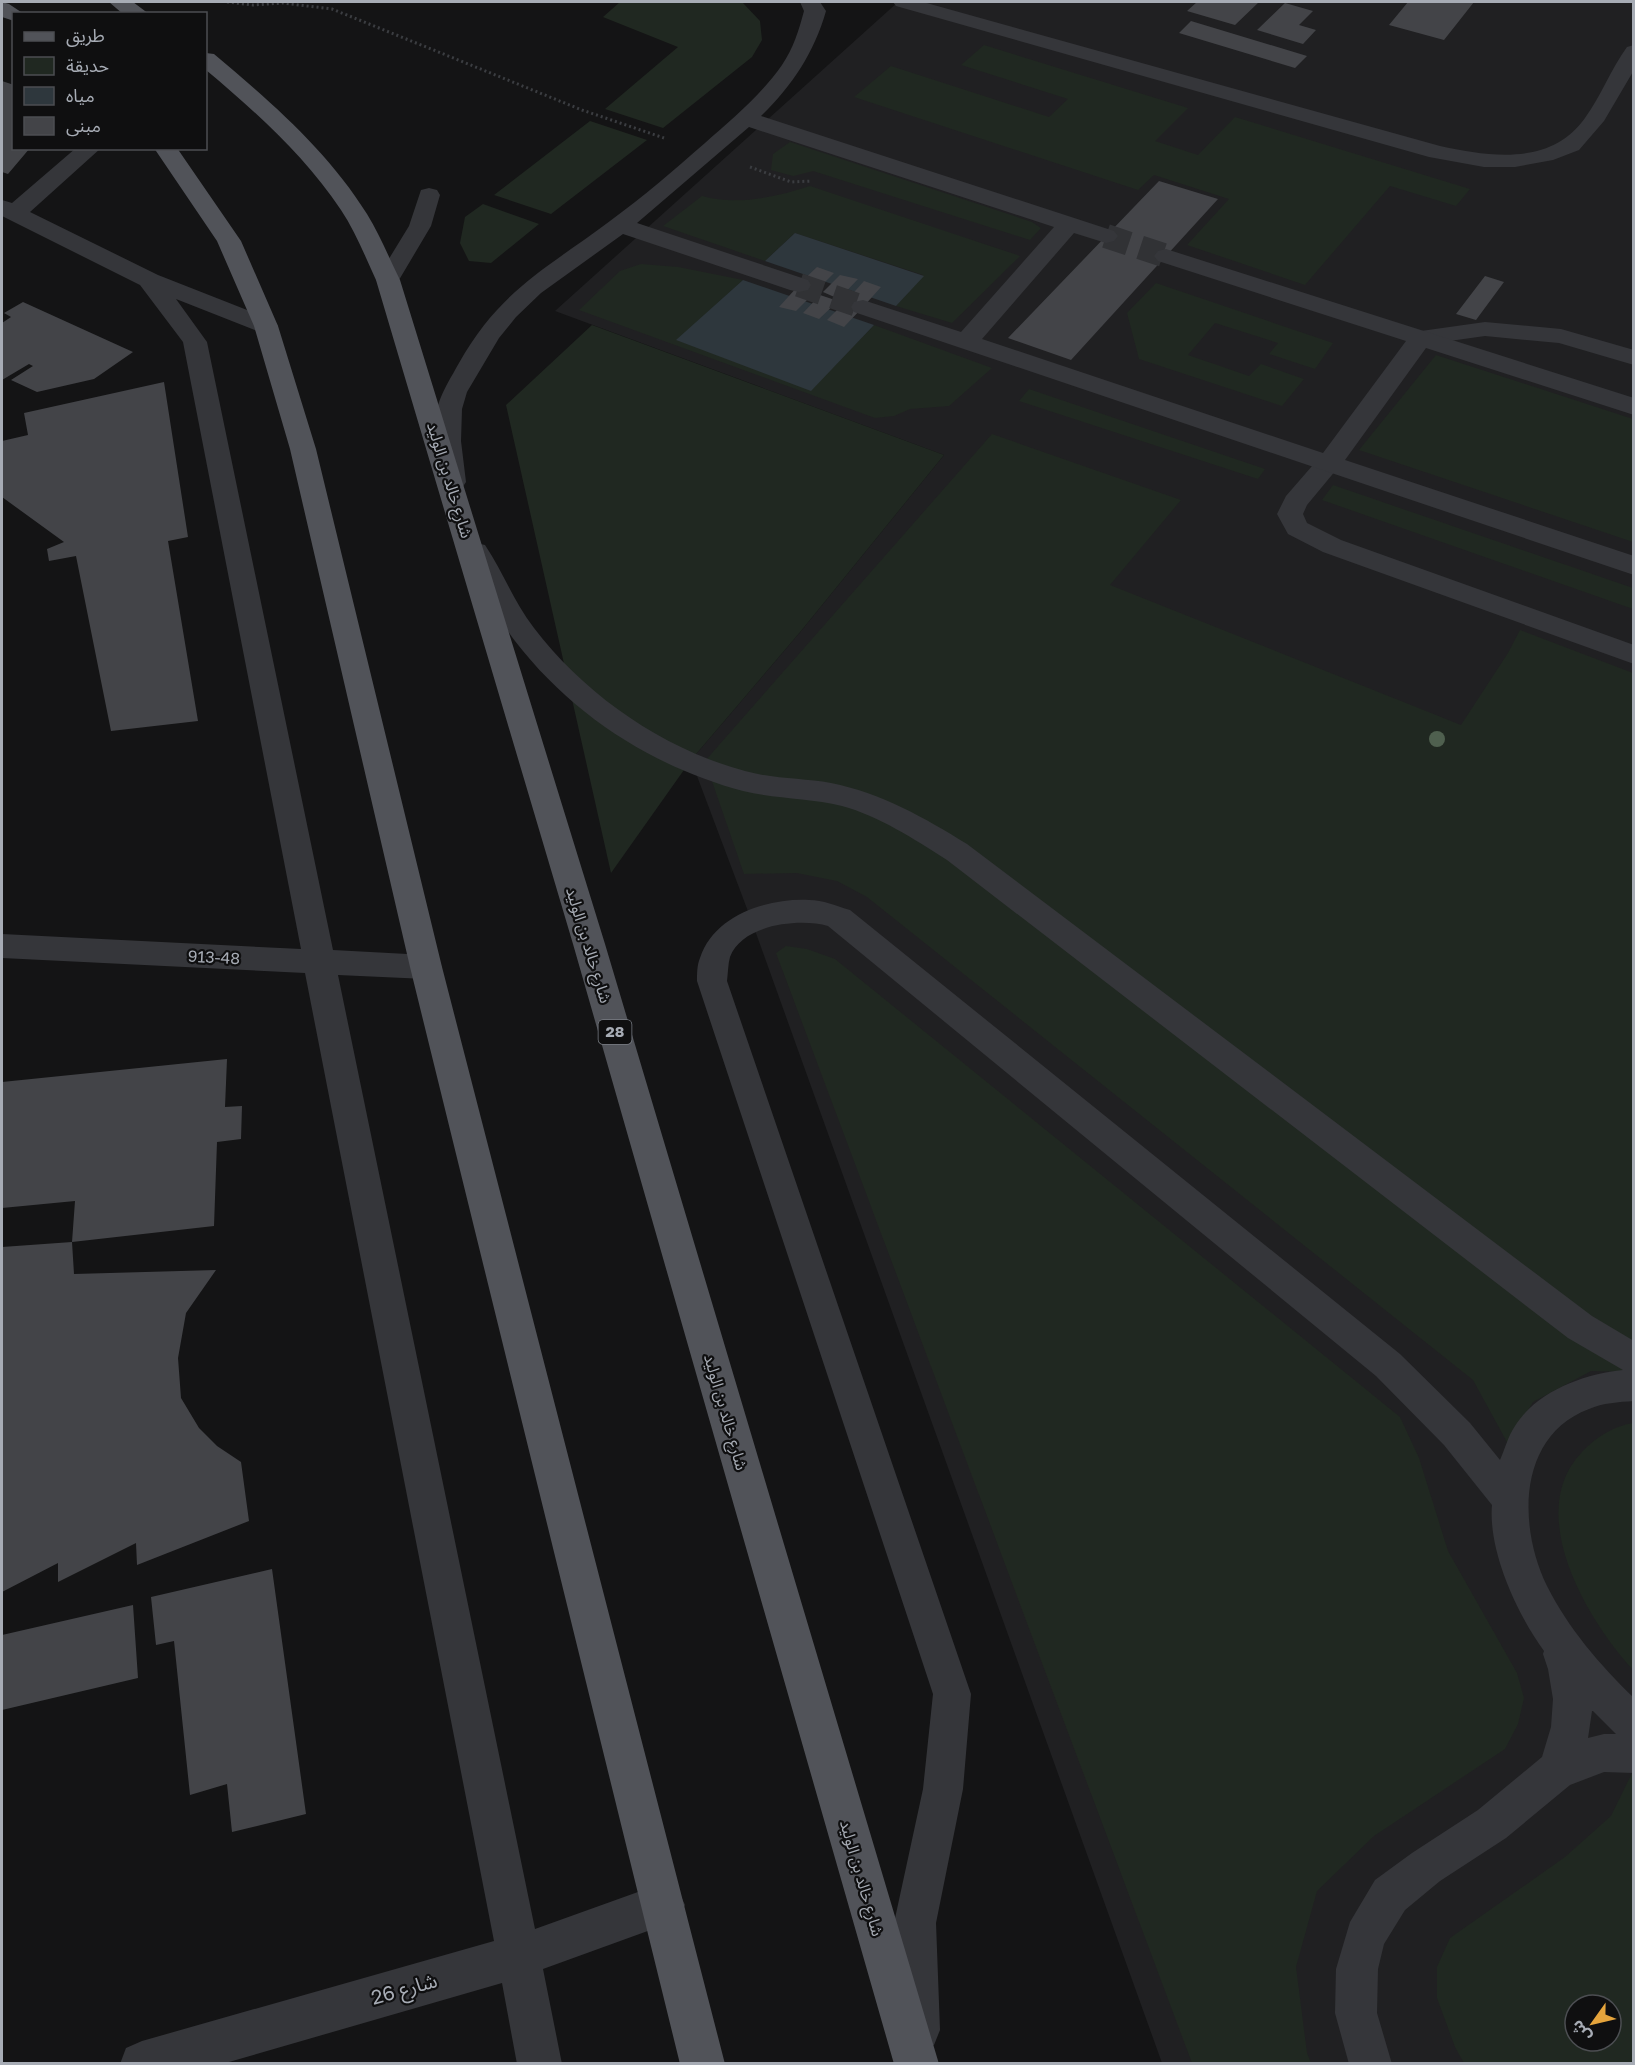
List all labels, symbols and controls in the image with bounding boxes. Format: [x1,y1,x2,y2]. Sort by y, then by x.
legend [12,12,207,150]
text: طريق [66,24,105,47]
text: حديقة [66,54,109,76]
text: مياه [66,84,95,106]
text: مبنى [66,114,101,137]
street label: شارع خالد بن الوليد [420,420,477,541]
street label: شارع خالد بن الوليد [559,885,616,1006]
street label: 913-48 [187,946,241,968]
road number: 28 [598,1020,632,1044]
street label: شارع خالد بن الوليد [697,1352,752,1473]
street label: شارع خالد بن الوليد [833,1818,888,1939]
street label: شارع 26 [368,1967,441,2013]
north arrow [1563,1993,1623,2053]
text: ش [1566,2017,1595,2046]

